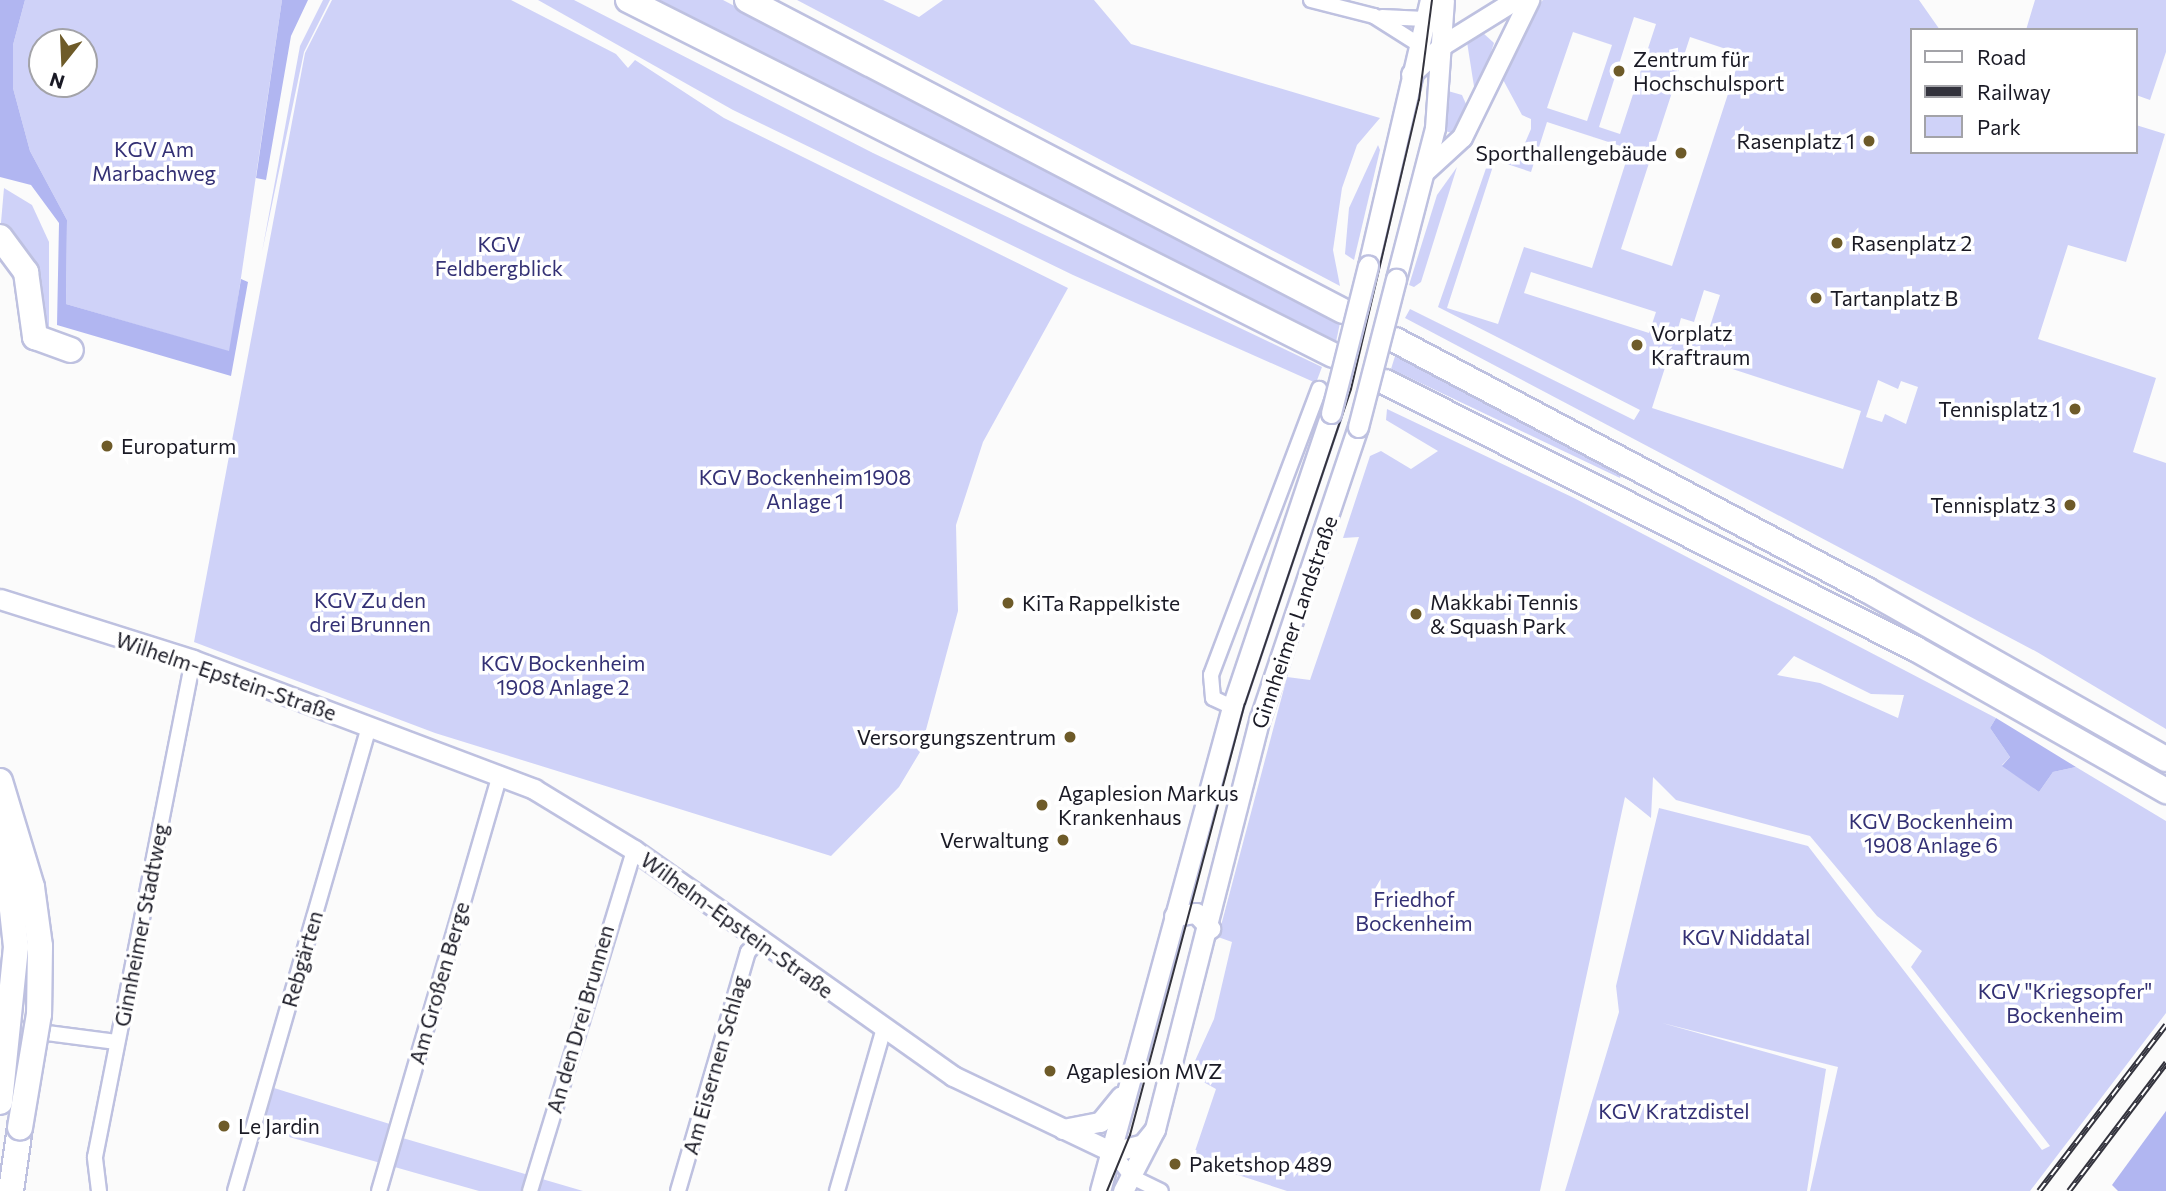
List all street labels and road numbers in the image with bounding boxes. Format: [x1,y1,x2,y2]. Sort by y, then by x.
street label: Ginnheimer Landstraße [1246,512,1342,732]
street label: Wilhelm-Epstein-Straße [112,626,340,726]
street label: Ginnheimer Stadtweg [109,821,173,1029]
street label: Wilhelm-Epstein-Straße [636,847,838,1003]
street label: Am Großen Berge [404,899,474,1067]
street label: Rebgärten [276,908,328,1010]
street label: An den Drei Brunnen [541,922,619,1116]
street label: Am Eisernen Schlag [677,972,753,1158]

